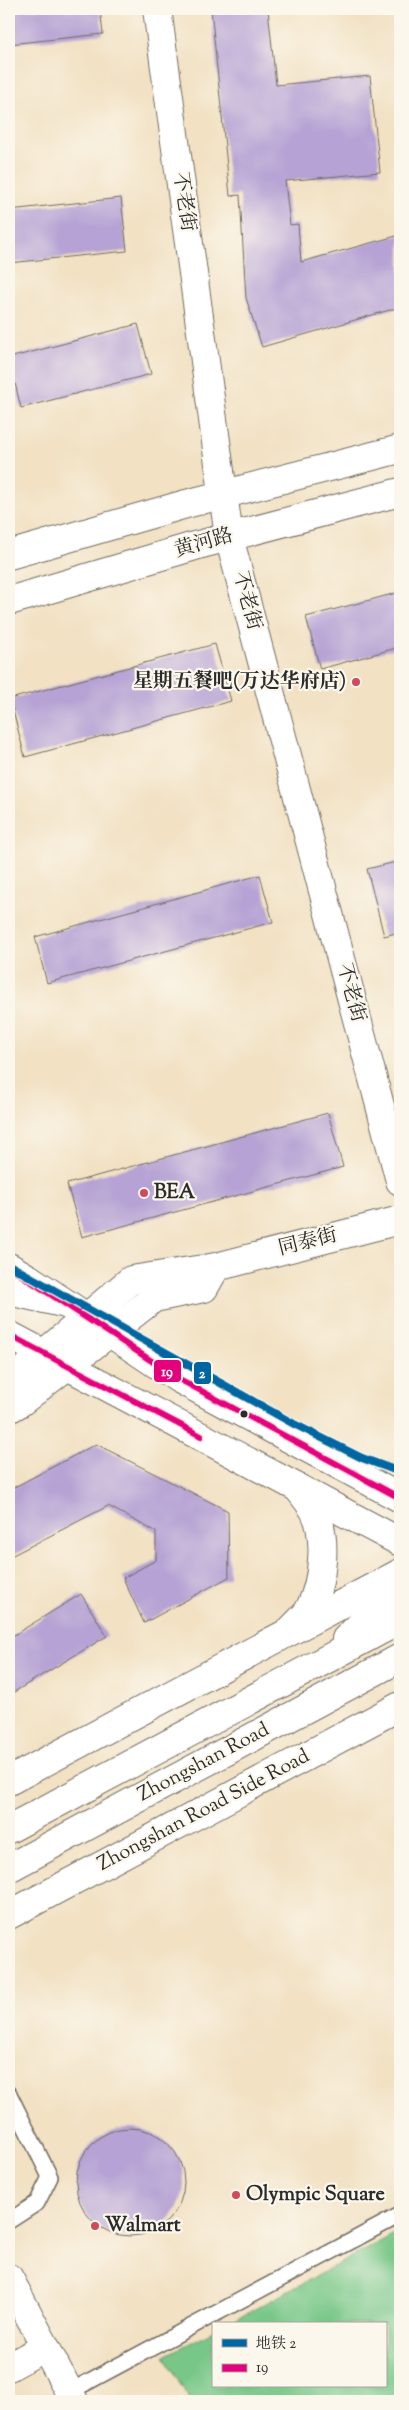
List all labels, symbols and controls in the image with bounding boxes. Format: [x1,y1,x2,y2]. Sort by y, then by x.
street label: 不老街 [164,170,202,234]
street label: 黄河路 [171,522,237,566]
street label: 不老街 [224,568,268,634]
place label: 星期五餐吧(万达华府店) [133,668,346,697]
marker: 星期五餐吧(万达华府店) [350,676,362,688]
street label: 不老街 [328,960,372,1026]
place label: BEA [154,1179,196,1208]
marker: BEA [138,1187,150,1199]
street label: 同泰街 [275,1222,341,1264]
line badge: 19 [153,1359,182,1383]
line badge: 2 [193,1361,212,1385]
text: 19 [161,1363,173,1383]
text: 2 [199,1365,206,1385]
unlabelled marker [239,1409,249,1419]
street label: Zhongshan Road [133,1716,275,1810]
street label: Zhongshan Road Side Road [93,1743,315,1879]
place label: Olympic Square [246,2181,385,2210]
marker: Olympic Square [230,2189,242,2201]
place label: Walmart [105,2212,181,2241]
marker: Walmart [89,2220,101,2232]
legend [212,2322,386,2388]
text: 地铁 2 [256,2334,296,2355]
text: 19 [256,2358,268,2379]

